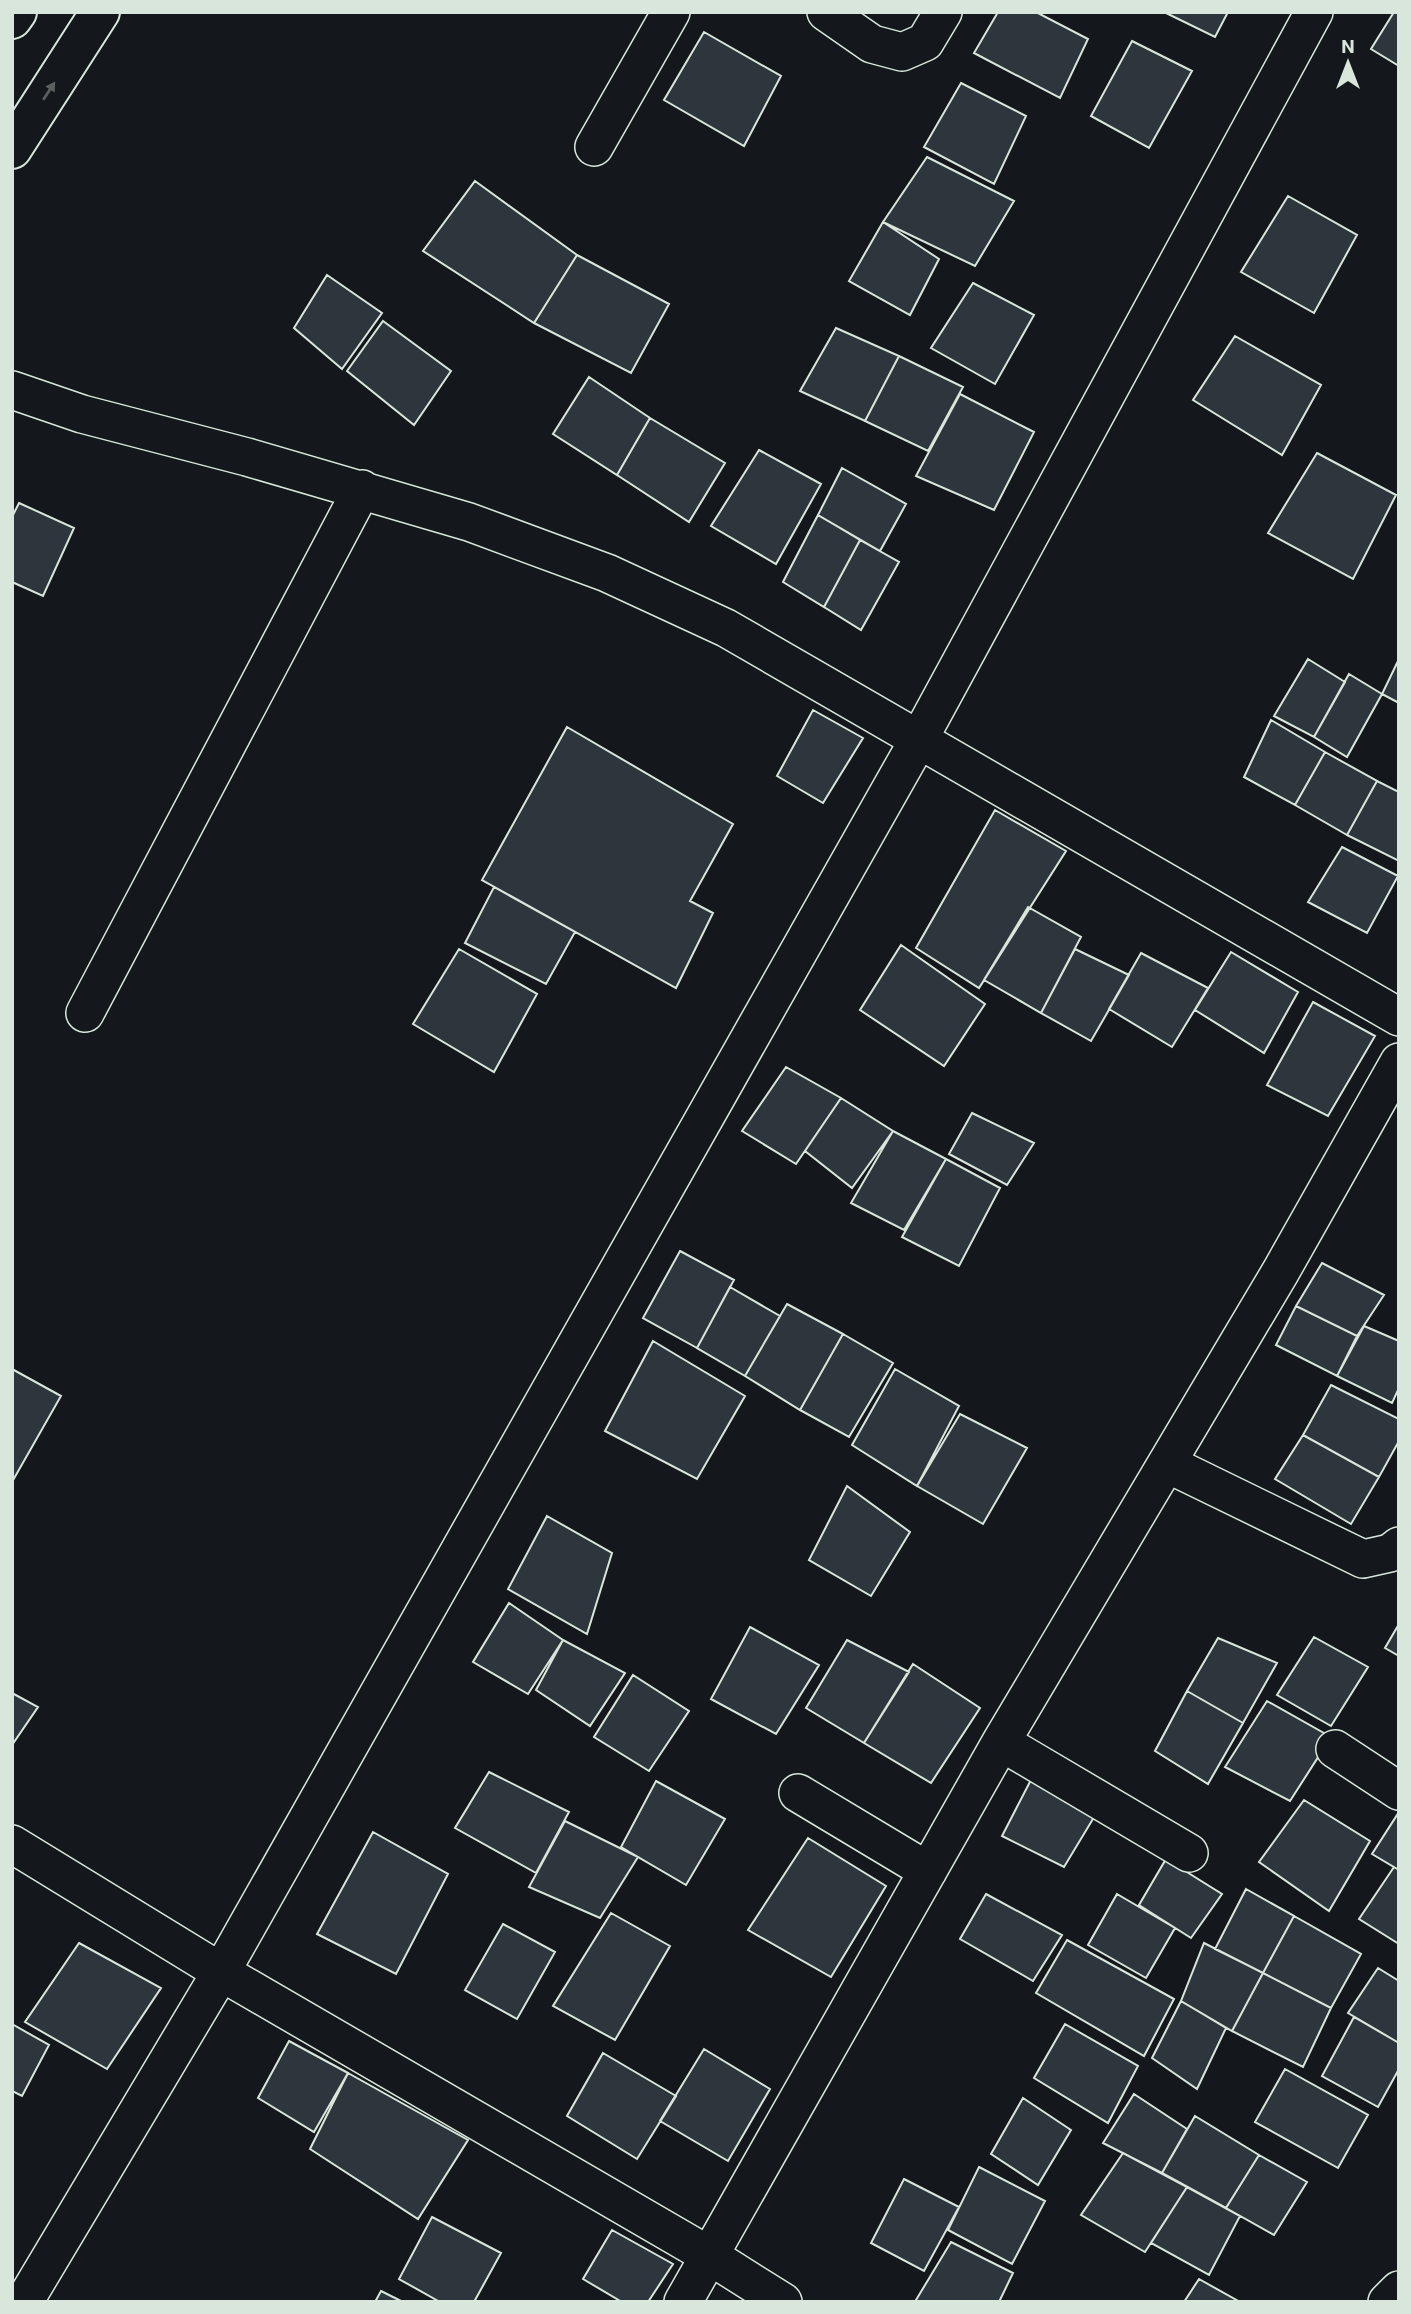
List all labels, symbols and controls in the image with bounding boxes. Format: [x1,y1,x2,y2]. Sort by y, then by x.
north arrow [1313,28,1383,98]
text: N [1341,35,1355,58]
one-way arrow [43,82,56,101]

